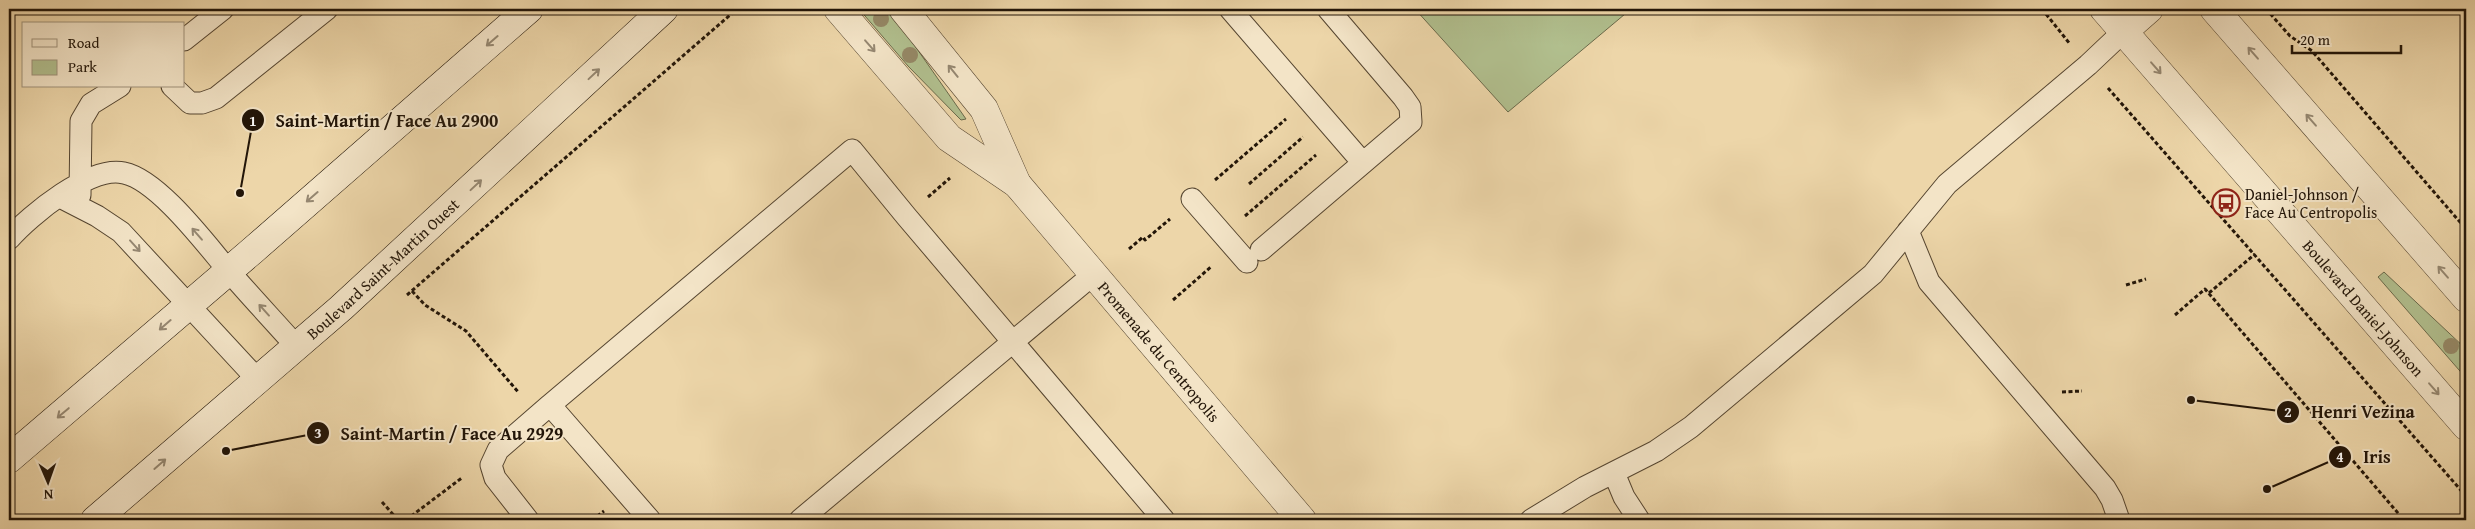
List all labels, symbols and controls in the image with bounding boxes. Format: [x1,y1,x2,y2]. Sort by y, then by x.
legend [22,22,185,88]
scale bar [2292,22,2401,54]
text: 20 m [2300,29,2331,50]
text: Road [68,32,99,53]
one-way arrow [486,35,499,46]
one-way arrow [864,39,876,52]
one-way arrow [2248,47,2259,60]
text: Park [68,56,97,77]
one-way arrow [2150,61,2161,74]
one-way arrow [948,65,959,78]
one-way arrow [587,68,600,80]
callout: Saint-Martin / Face Au 2900 [240,104,508,137]
text: Saint-Martin / Face Au 2900 [276,107,498,134]
text: 1 [249,110,257,131]
one-way arrow [2306,114,2317,127]
one-way arrow [469,179,482,191]
place label: Daniel-Johnson / Face Au Centropolis [2245,182,2377,224]
bus stop icon: Daniel-Johnson / Face Au Centropolis [2211,188,2241,218]
one-way arrow [306,191,319,203]
street label: Boulevard Saint-Martin Ouest [301,192,465,345]
one-way arrow [192,228,203,241]
street label: Boulevard Daniel-Johnson [2297,234,2430,382]
one-way arrow [129,240,141,253]
one-way arrow [2438,266,2449,279]
street label: Promenade du Centropolis [1092,276,1226,427]
one-way arrow [258,303,270,316]
one-way arrow [159,320,172,331]
one-way arrow [2429,382,2440,395]
callout: Henri Vezina [2276,396,2425,429]
text: Henri Vezina [2311,398,2416,425]
text: 2 [2284,401,2292,422]
one-way arrow [56,408,69,419]
callout: Saint-Martin / Face Au 2929 [305,417,573,450]
text: Saint-Martin / Face Au 2929 [341,420,563,447]
text: 3 [314,422,322,443]
callout: Iris [2328,440,2400,473]
text: Iris [2363,443,2391,470]
text: 4 [2336,446,2344,467]
north arrow [22,456,72,506]
one-way arrow [154,459,167,470]
text: N [43,485,53,505]

